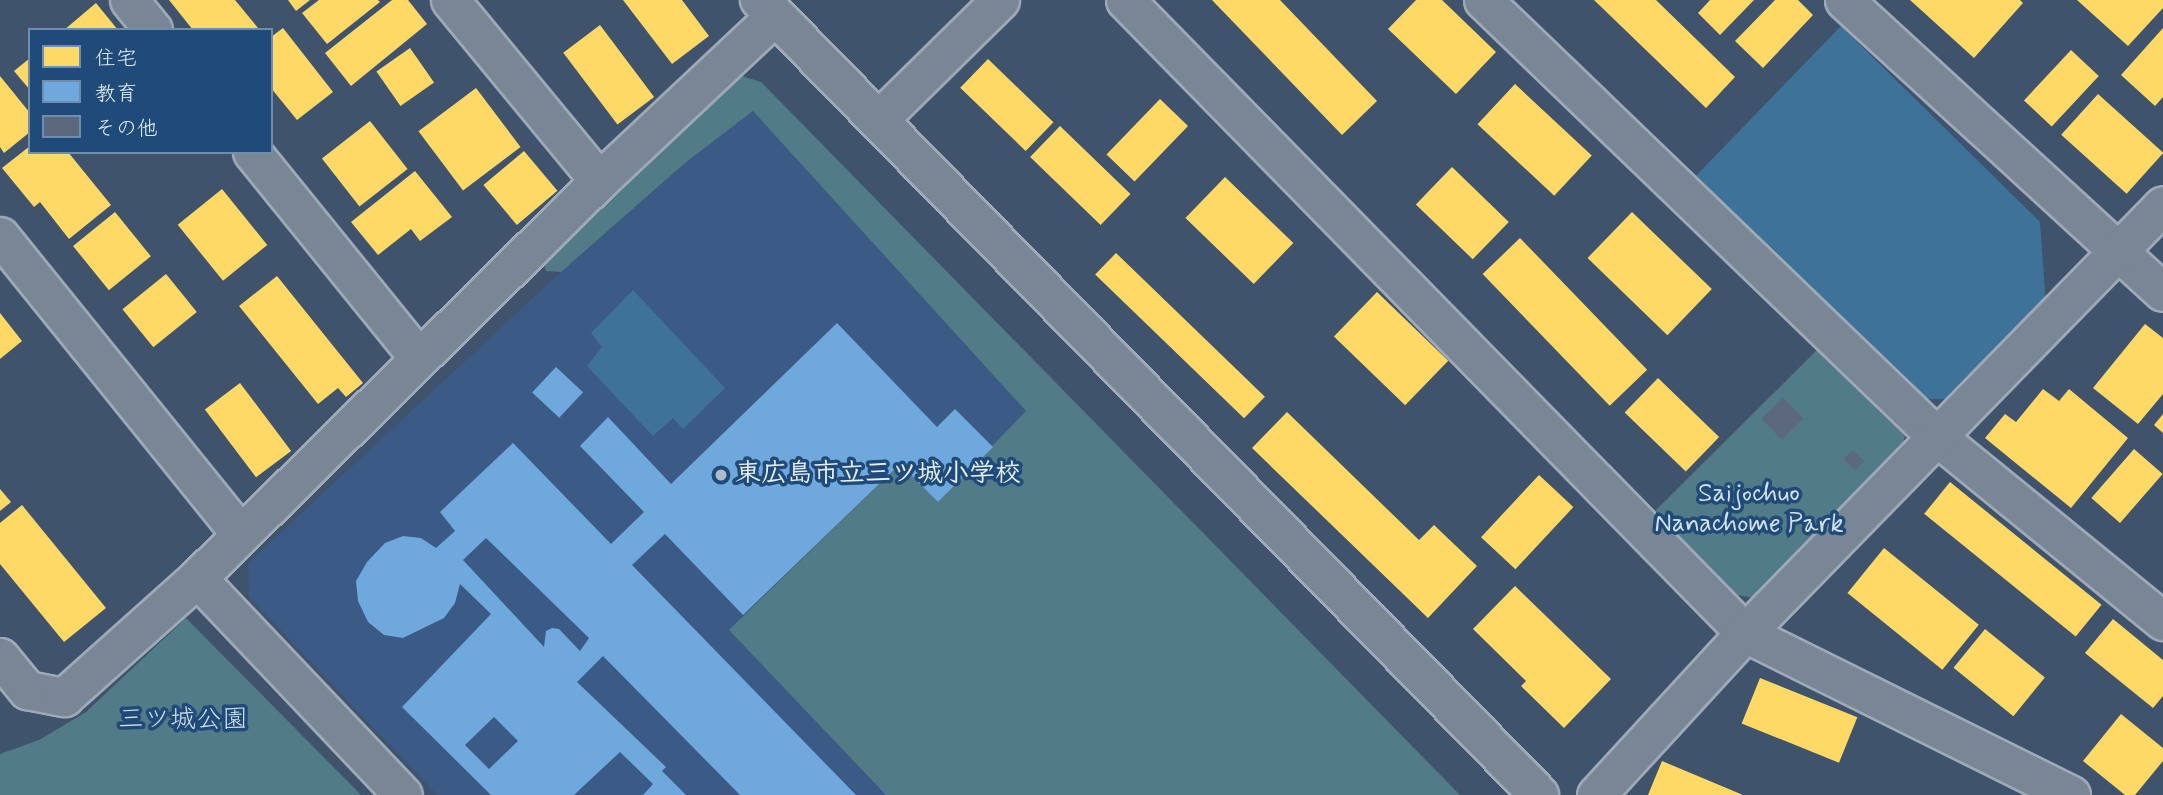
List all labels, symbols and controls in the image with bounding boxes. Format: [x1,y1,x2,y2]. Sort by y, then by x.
legend [28,28,273,154]
text: 住宅 [95,45,137,73]
text: 教育 [95,80,137,108]
text: その他 [95,115,158,143]
place label: 東広島市立三ツ城小学校 [735,459,1021,491]
marker: 東広島市立三ツ城小学校 [713,467,729,483]
park label: Saijochuo Nanachome Park [1656,479,1842,540]
park label: 三ツ城公園 [118,705,248,737]

